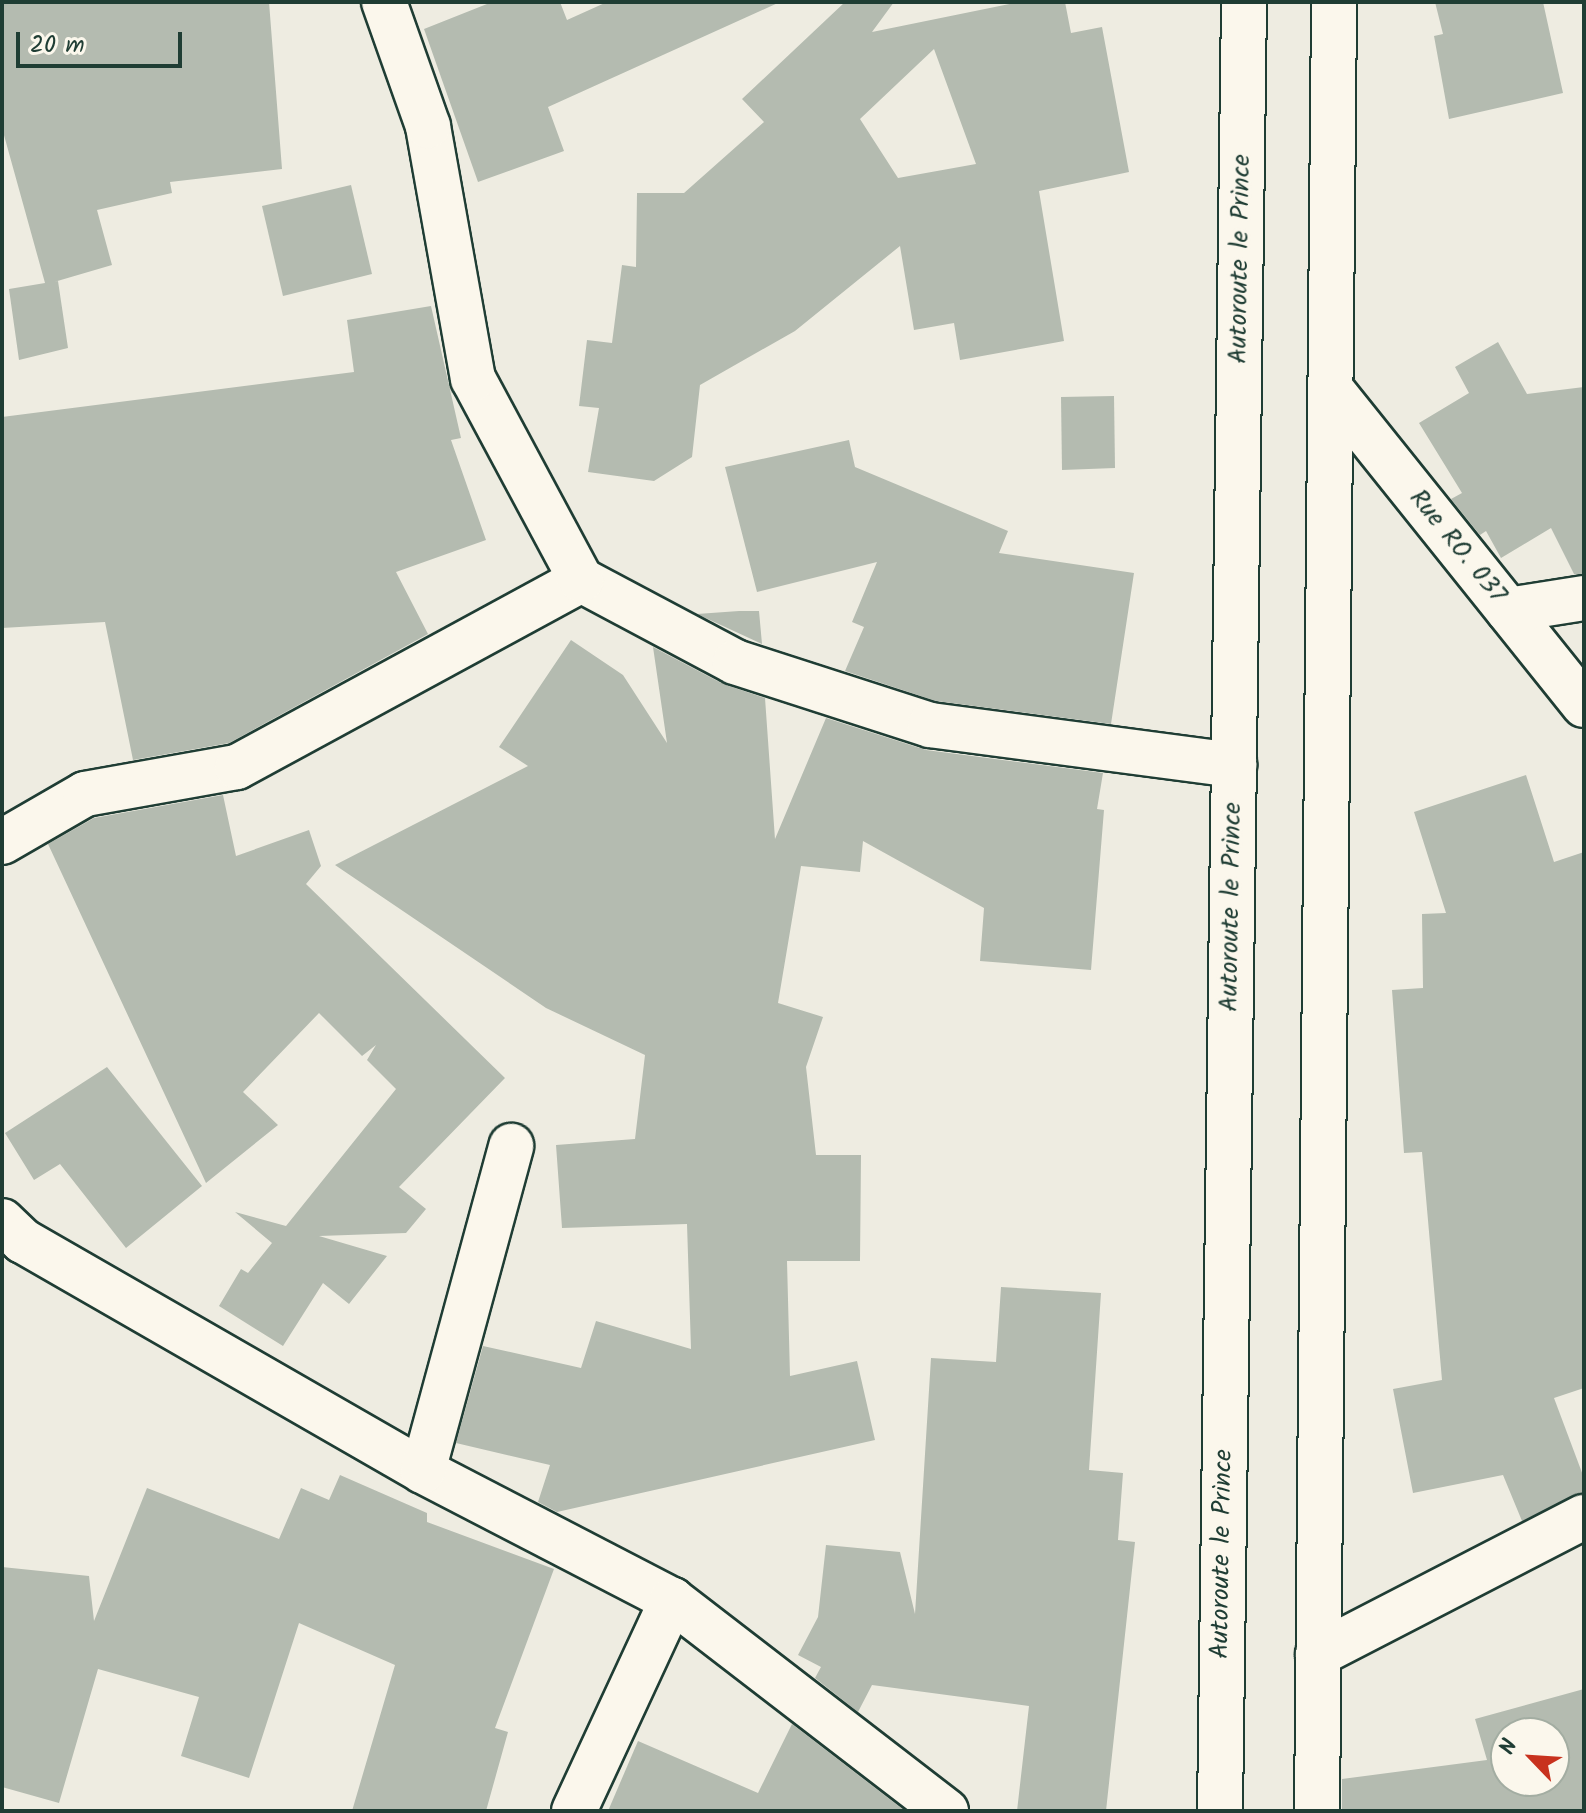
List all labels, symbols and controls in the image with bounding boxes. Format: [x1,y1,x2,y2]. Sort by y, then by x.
scale bar [20,16,186,66]
text: 20 m [30,26,85,65]
street label: Autoroute le Prince [1224,154,1258,364]
street label: Rue RO. 037 [1402,484,1512,610]
street label: Autoroute le Prince [1215,802,1249,1012]
street label: Autoroute le Prince [1206,1449,1240,1659]
north arrow [1490,1717,1570,1797]
text: N [1491,1734,1528,1761]

